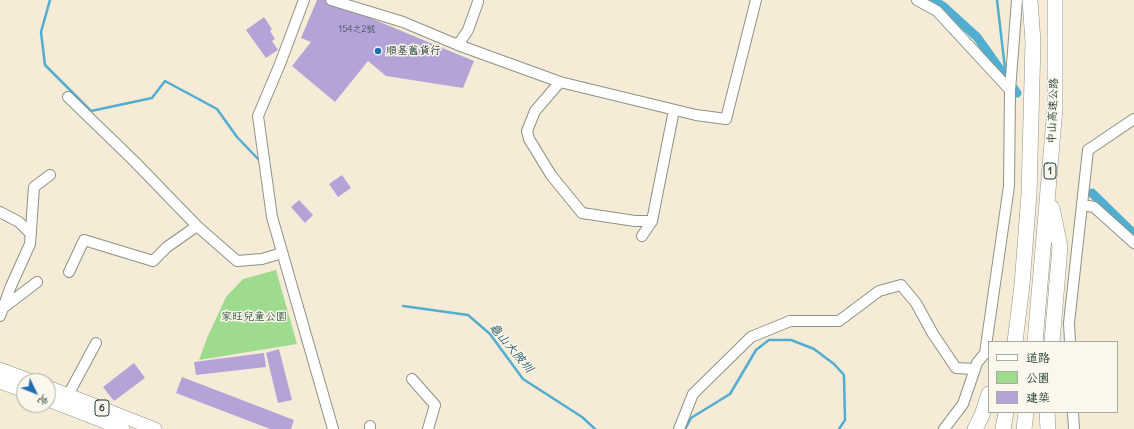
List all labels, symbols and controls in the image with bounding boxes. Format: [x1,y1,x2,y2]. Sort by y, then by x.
house number: 154之2號 [339,24,375,34]
place label: 順基舊貨行 [386,44,441,58]
marker: 順基舊貨行 [373,46,383,56]
street label: 中山高速公路 [1045,78,1061,144]
road number: 1 [1044,163,1056,179]
park label: 家旺兒童公園 [221,310,287,324]
water label: 龜山大陂圳 [486,320,536,376]
legend [988,341,1118,413]
text: 道路 [1026,350,1050,365]
text: 公園 [1026,370,1050,385]
north arrow [16,373,56,413]
text: 建築 [1026,390,1050,405]
text: 北 [35,392,53,409]
road number: 6 [95,400,109,416]

